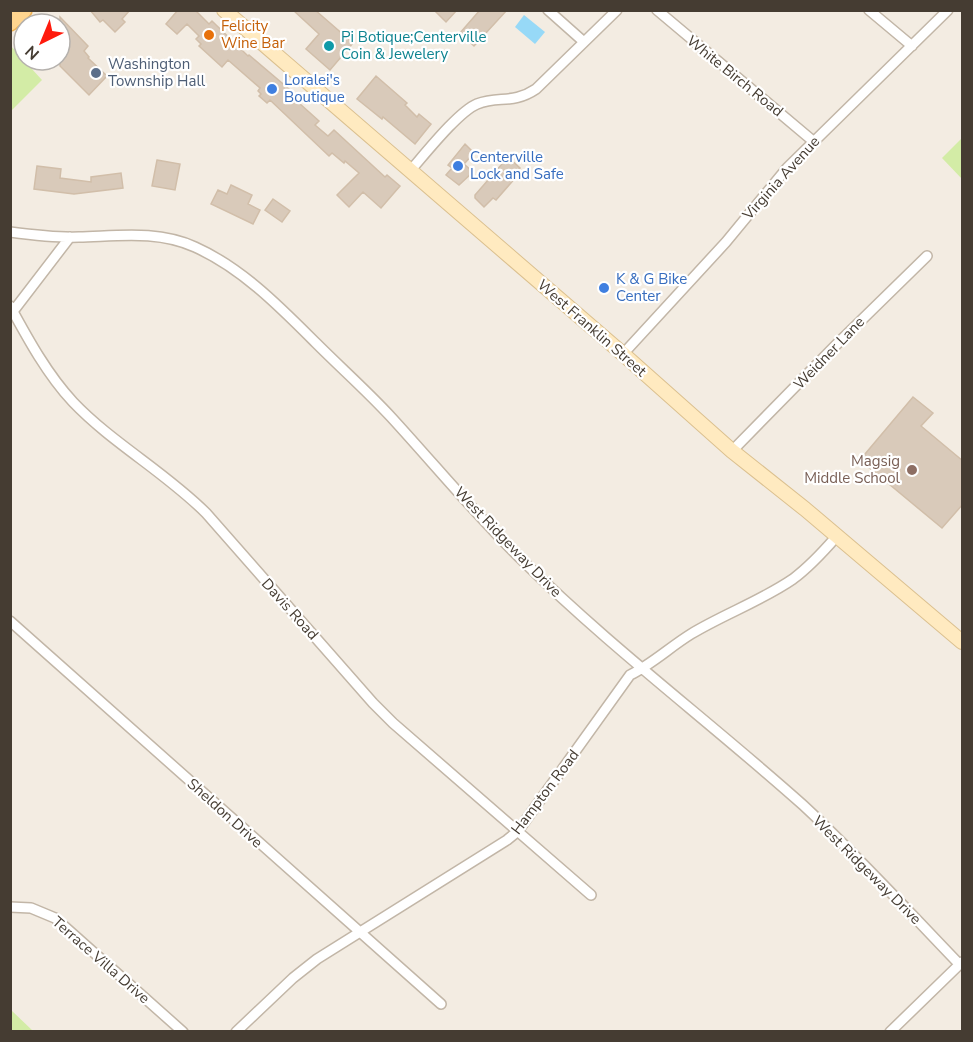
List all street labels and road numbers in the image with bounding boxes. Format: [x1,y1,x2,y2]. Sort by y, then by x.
street label: White Birch Road [683,31,787,121]
street label: Virginia Avenue [737,132,824,225]
street label: West Franklin Street [533,275,651,381]
street label: Weidner Lane [789,312,869,394]
street label: West Ridgeway Drive [450,482,566,602]
street label: Davis Road [257,574,323,644]
street label: Hampton Road [506,745,584,839]
street label: Sheldon Drive [183,774,267,852]
street label: West Ridgeway Drive [808,811,926,929]
street label: Terrace Villa Drive [48,912,154,1008]

